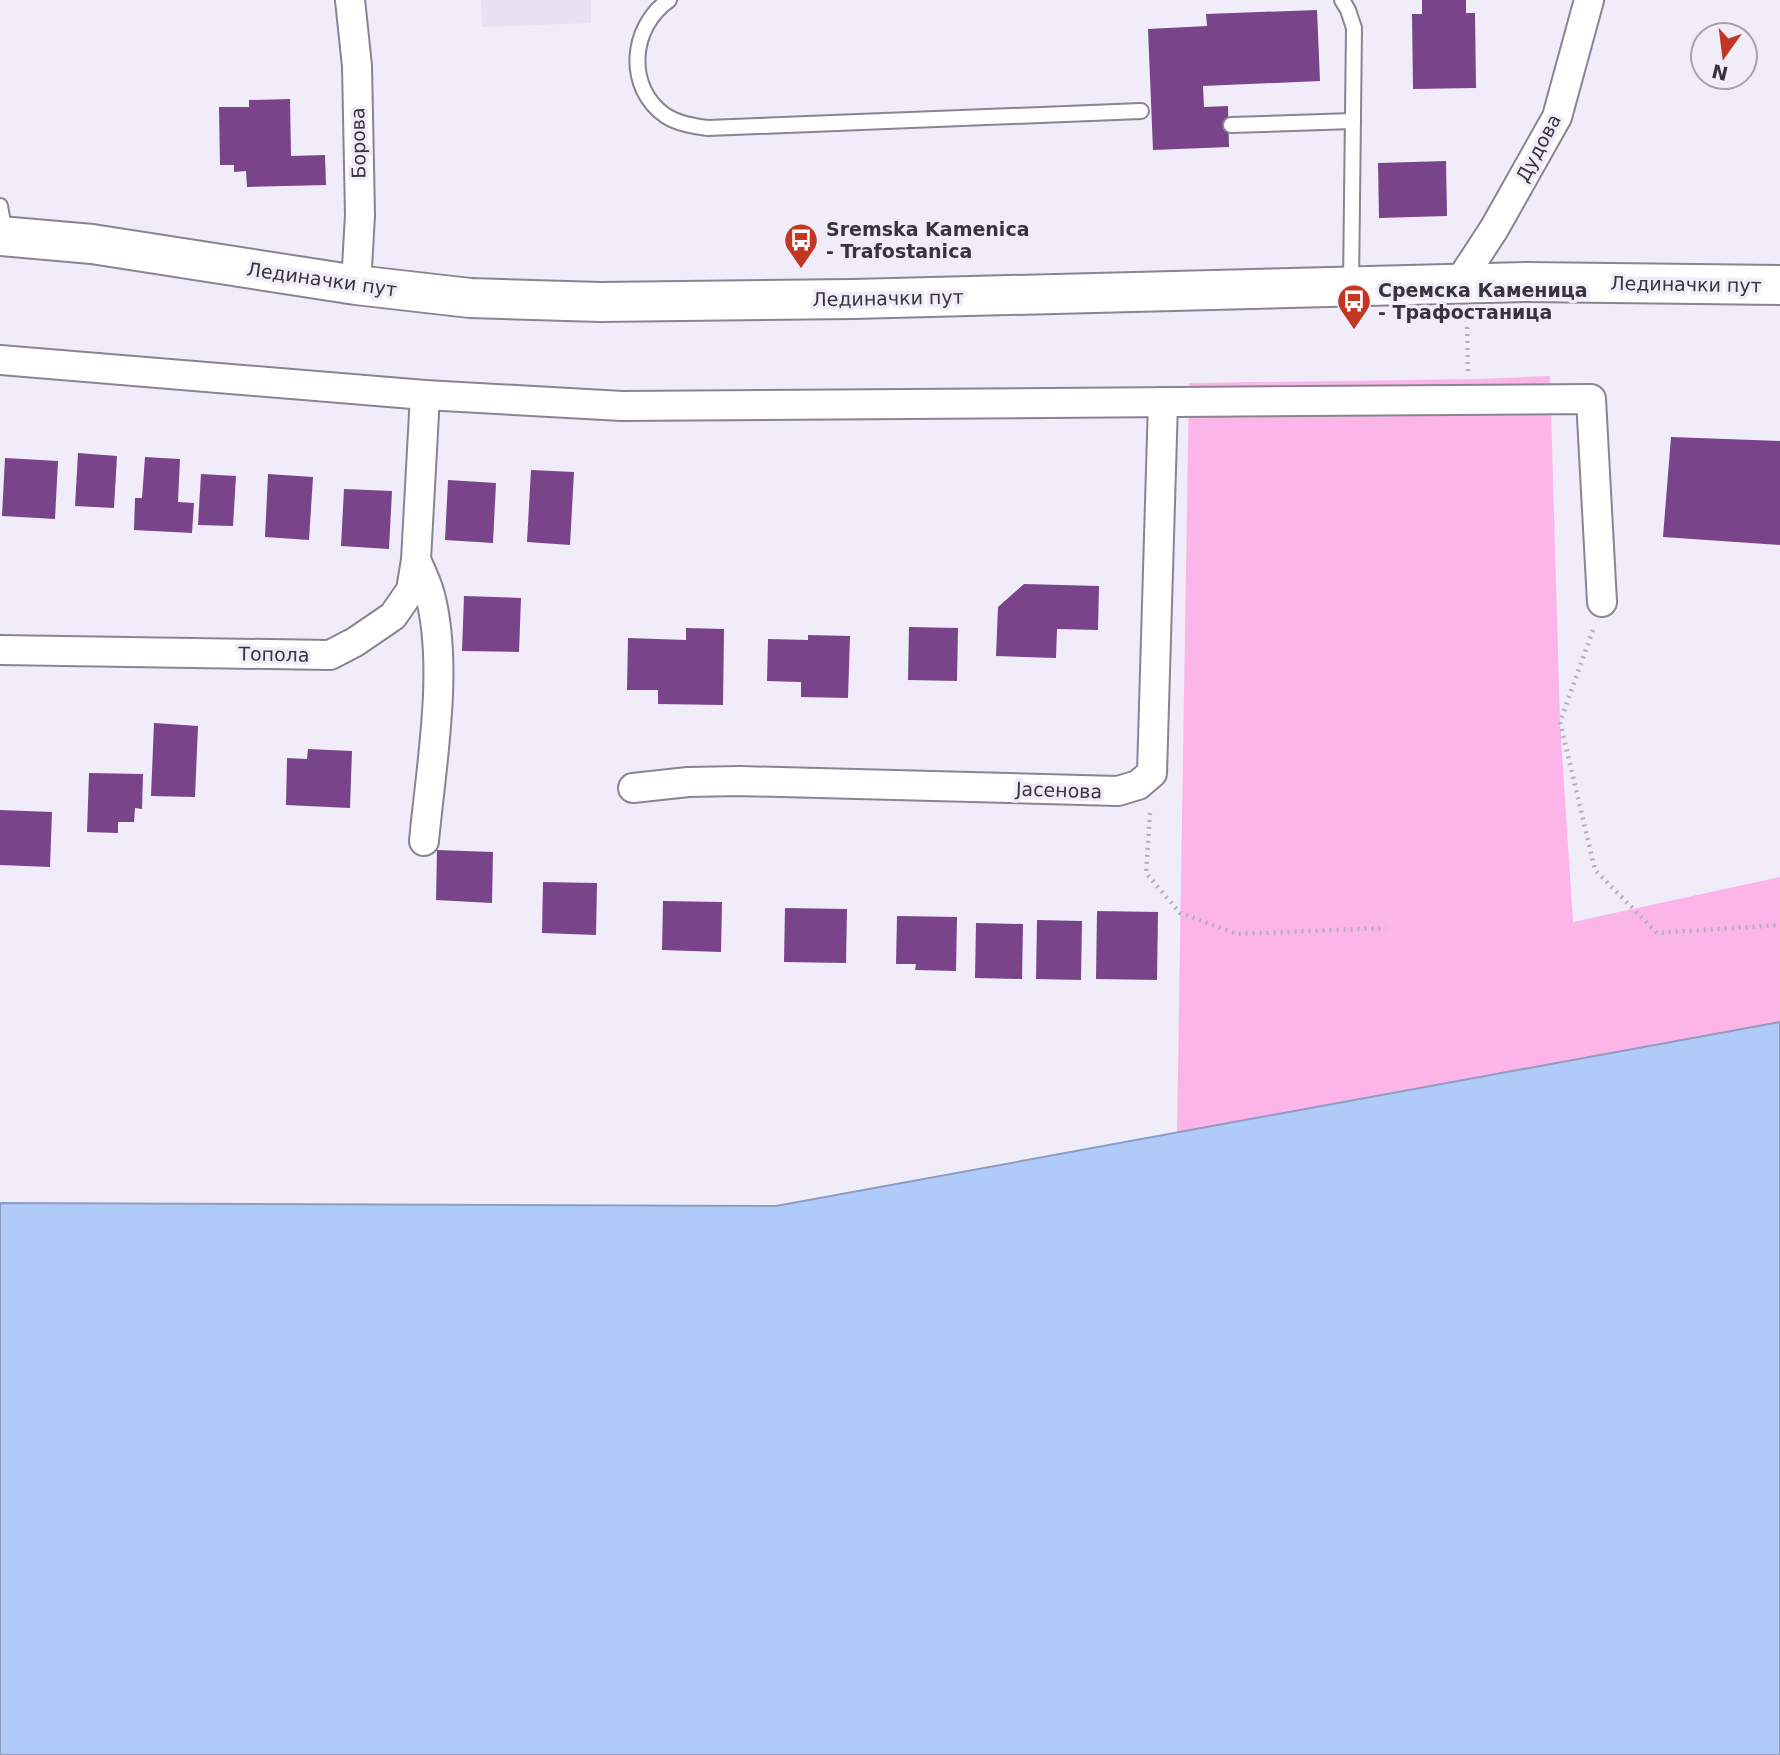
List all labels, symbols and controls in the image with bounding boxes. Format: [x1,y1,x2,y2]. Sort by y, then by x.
north arrow [1689,21,1759,91]
text: N [1710,60,1730,85]
street label: Борова [346,107,370,179]
street label: Дудова [1511,110,1565,186]
place label: Sremska Kamenica - Trafostanica [826,218,1029,262]
bus stop icon: Sremska Kamenica - Trafostanica [782,221,820,270]
street label: Лединачки пут [246,258,398,300]
street label: Лединачки пут [1610,272,1762,296]
place label: Сремска Каменица - Трафостаница [1378,279,1588,323]
bus stop icon: Сремска Каменица - Трафостаница [1335,282,1373,331]
street label: Лединачки пут [812,286,964,310]
street label: Топола [237,642,310,666]
street label: Јасенова [1015,777,1102,802]

